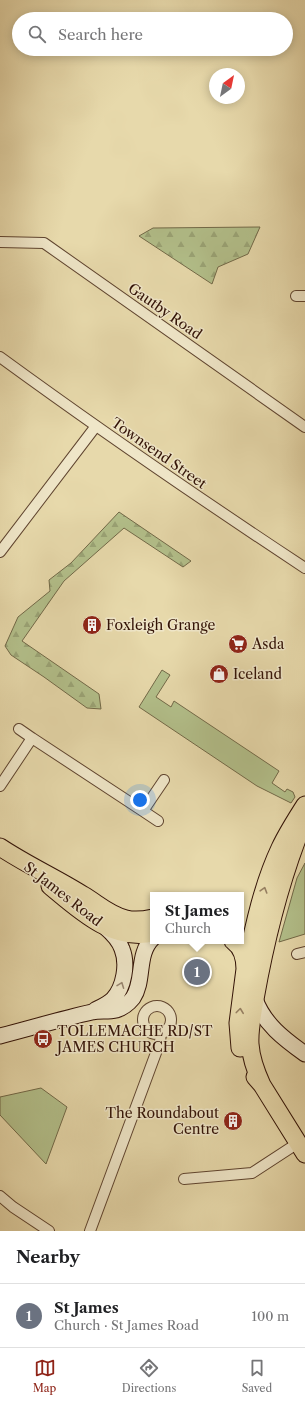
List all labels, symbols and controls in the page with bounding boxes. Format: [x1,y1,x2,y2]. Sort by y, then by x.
search box [12,12,293,56]
icon: search [26,23,48,45]
text: Search here [58,25,143,44]
north arrow [209,68,245,104]
street label: Gautby Road [125,279,206,343]
street label: Townsend Street [108,413,210,493]
building icon: Foxleigh Grange [81,614,103,636]
place label: Foxleigh Grange [106,616,216,634]
supermarket icon: Asda [227,633,249,655]
place label: Asda [251,635,285,653]
shop icon: Iceland [208,663,230,685]
place label: Iceland [233,665,282,683]
your location [130,790,150,810]
street label: St James Road [20,858,106,930]
one-way arrow [259,887,268,894]
popup [150,892,244,944]
text: St James [165,901,229,920]
text: Church [165,920,211,936]
pin: 1 [184,957,210,987]
one-way arrow [116,981,124,988]
one-way arrow [235,1008,244,1014]
place label: TOLLEMACHE RD/ST JAMES CHURCH [55,1022,213,1056]
bus stop icon: TOLLEMACHE RD/ST JAMES CHURCH [32,1028,54,1050]
place label: The Roundabout Centre [106,1104,219,1138]
building icon: The Roundabout Centre [222,1110,244,1132]
text: Nearby [16,1247,80,1267]
text: St James [54,1298,119,1317]
text: 1 [26,1308,32,1324]
text: 100 m [251,1308,289,1324]
text: Church · St James Road [54,1317,199,1333]
tab: Map [33,1357,56,1395]
tab: Directions [122,1357,176,1395]
tab: Saved [242,1357,272,1395]

